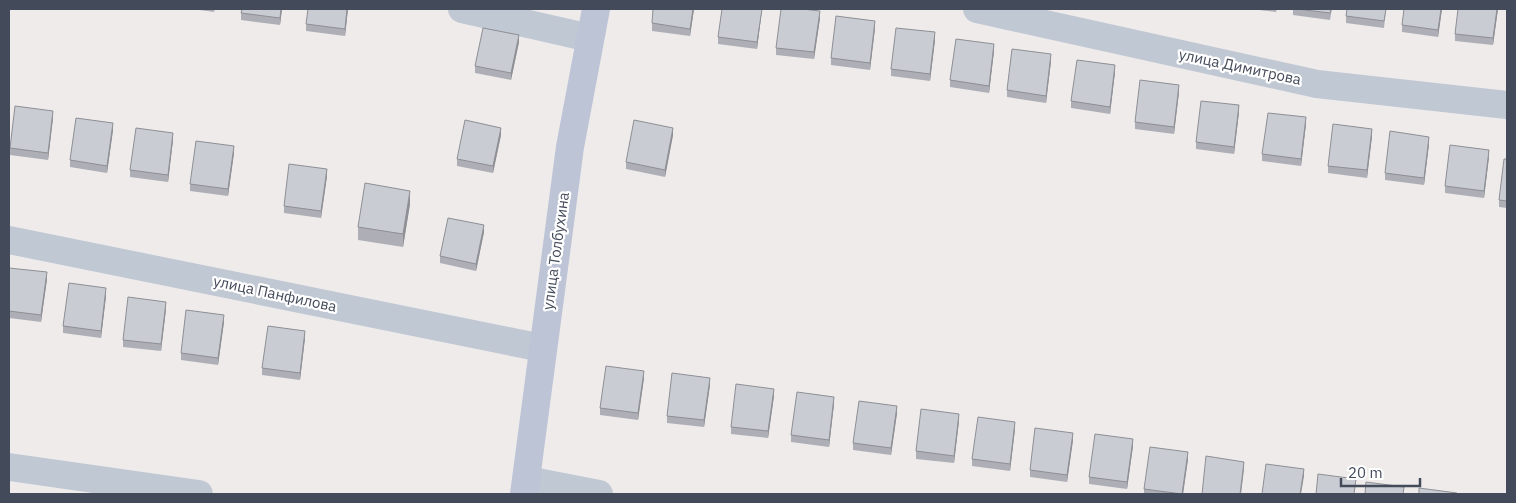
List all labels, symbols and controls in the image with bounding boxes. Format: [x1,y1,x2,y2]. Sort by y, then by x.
street label: улица Димитрова [1177,44,1303,89]
street label: улица Толбухина [538,191,573,311]
street label: улица Панфилова [212,271,338,316]
scale bar [1341,456,1420,488]
text: 20 m [1348,463,1383,482]

